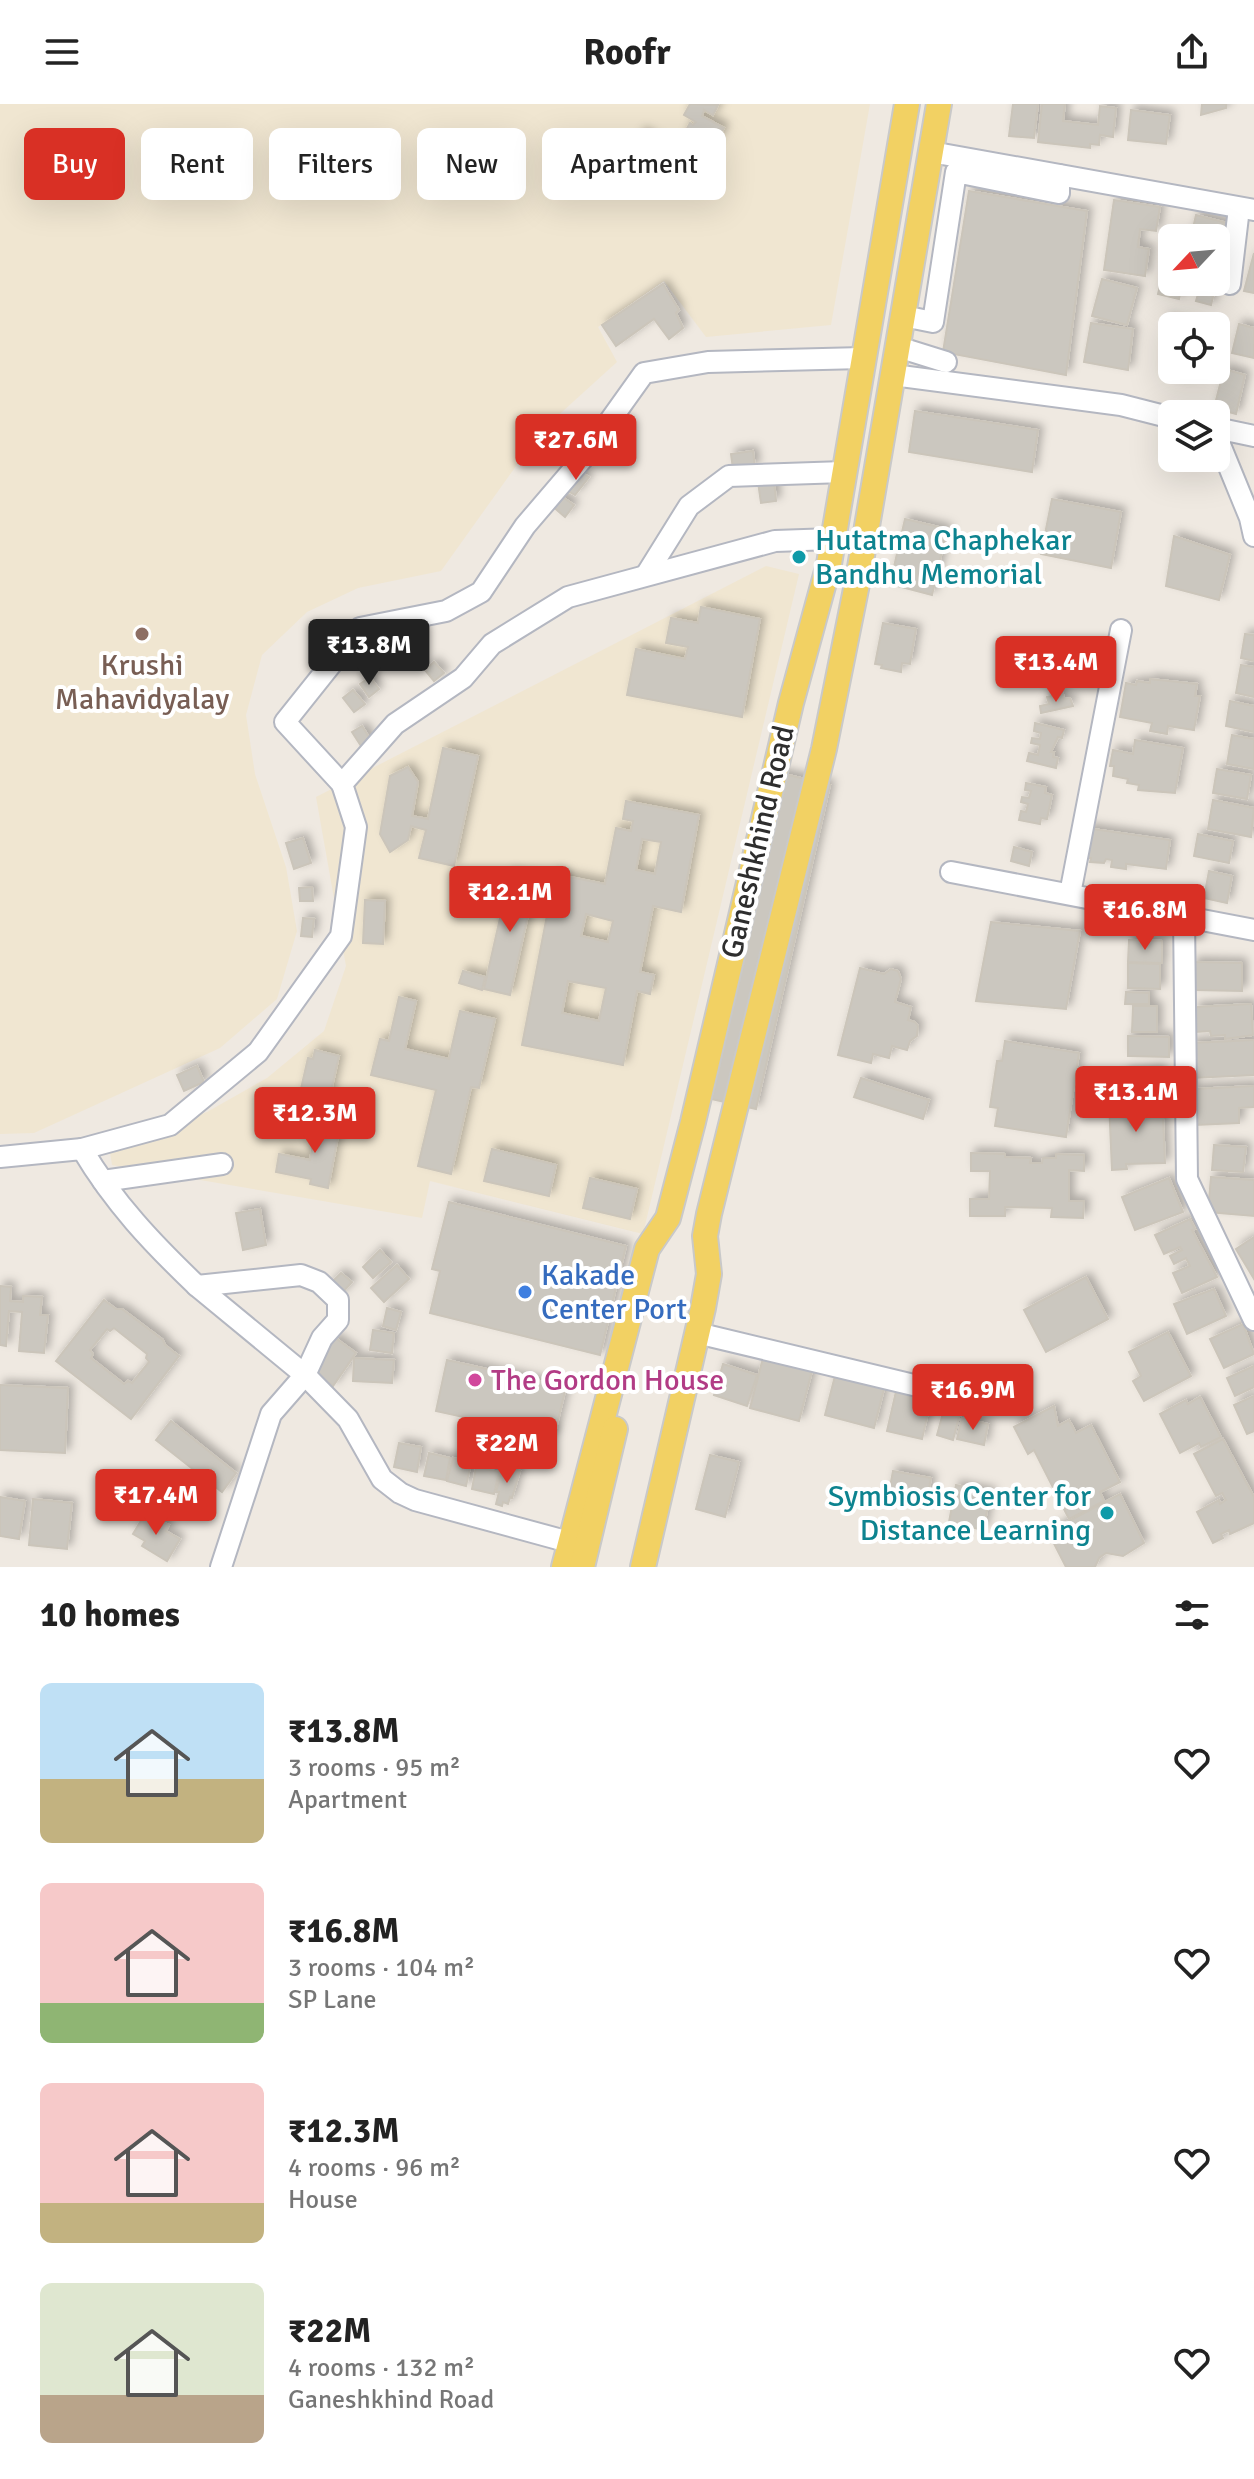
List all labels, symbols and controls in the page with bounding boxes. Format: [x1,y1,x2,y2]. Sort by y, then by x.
icon: menu [40,30,84,74]
text: Roofr [583,30,671,75]
icon: share [1170,30,1214,74]
chip: Buy [24,128,125,200]
chip: Rent [141,128,253,200]
chip: Filters [269,128,401,200]
chip: New [417,128,526,200]
chip: Apartment [542,128,726,200]
north arrow [1158,224,1230,296]
map controls [1158,224,1230,472]
button: locate [1158,312,1230,384]
button: layers [1158,400,1230,472]
pin: ₹27.6M [511,414,641,482]
text: ₹27.6M [533,424,619,456]
place label: Hutatma Chaphekar Bandhu Memorial [815,522,1071,593]
marker: Hutatma Chaphekar Bandhu Memorial [790,548,808,566]
pin: ₹13.8M [304,619,434,687]
marker: Krushi Mahavidyalay [133,625,151,643]
text: ₹13.8M [326,629,412,661]
pin: ₹13.4M [991,636,1121,704]
text: ₹13.4M [1013,646,1099,678]
place label: Krushi Mahavidyalay [55,647,229,718]
street label: Ganeshkhind Road [713,722,803,962]
pin: ₹12.1M [445,866,575,934]
text: ₹12.1M [467,876,553,908]
pin: ₹16.8M [1080,884,1210,952]
text: ₹16.8M [1102,894,1188,926]
pin: ₹13.1M [1071,1066,1201,1134]
text: ₹13.1M [1093,1076,1179,1108]
pin: ₹12.3M [250,1087,380,1155]
text: ₹12.3M [272,1097,358,1129]
place label: Kakade Center Port [541,1257,687,1328]
marker: Kakade Center Port [516,1283,534,1301]
place label: The Gordon House [491,1362,724,1399]
pin: ₹16.9M [908,1364,1038,1432]
marker: The Gordon House [466,1371,484,1389]
text: ₹16.9M [930,1374,1016,1406]
pin: ₹22M [460,1417,554,1485]
text: ₹22M [475,1427,539,1459]
pin: ₹17.4M [91,1469,221,1537]
place label: Symbiosis Center for Distance Learning [828,1478,1091,1549]
text: ₹17.4M [113,1479,199,1511]
marker: Symbiosis Center for Distance Learning [1098,1504,1116,1522]
icon: filters [1170,1593,1214,1637]
text: 10 homes [40,1594,180,1636]
text: ₹13.8M [288,1710,400,1752]
icon: home [104,1715,200,1811]
icon: heart [1170,1741,1214,1785]
text: 3 rooms · 95 m² [288,1752,461,1784]
text: Apartment [288,1784,407,1816]
text: ₹16.8M [288,1910,400,1952]
icon: home [104,1915,200,2011]
icon: heart [1170,1941,1214,1985]
text: 3 rooms · 104 m² [288,1952,475,1984]
text: SP Lane [288,1984,377,2016]
text: ₹12.3M [288,2110,400,2152]
icon: home [104,2115,200,2211]
icon: heart [1170,2141,1214,2185]
text: 4 rooms · 96 m² [288,2152,461,2184]
text: House [288,2184,358,2216]
text: ₹22M [288,2310,371,2352]
icon: home [104,2315,200,2411]
icon: heart [1170,2341,1214,2385]
text: 4 rooms · 132 m² [288,2352,475,2384]
text: Ganeshkhind Road [288,2384,494,2416]

